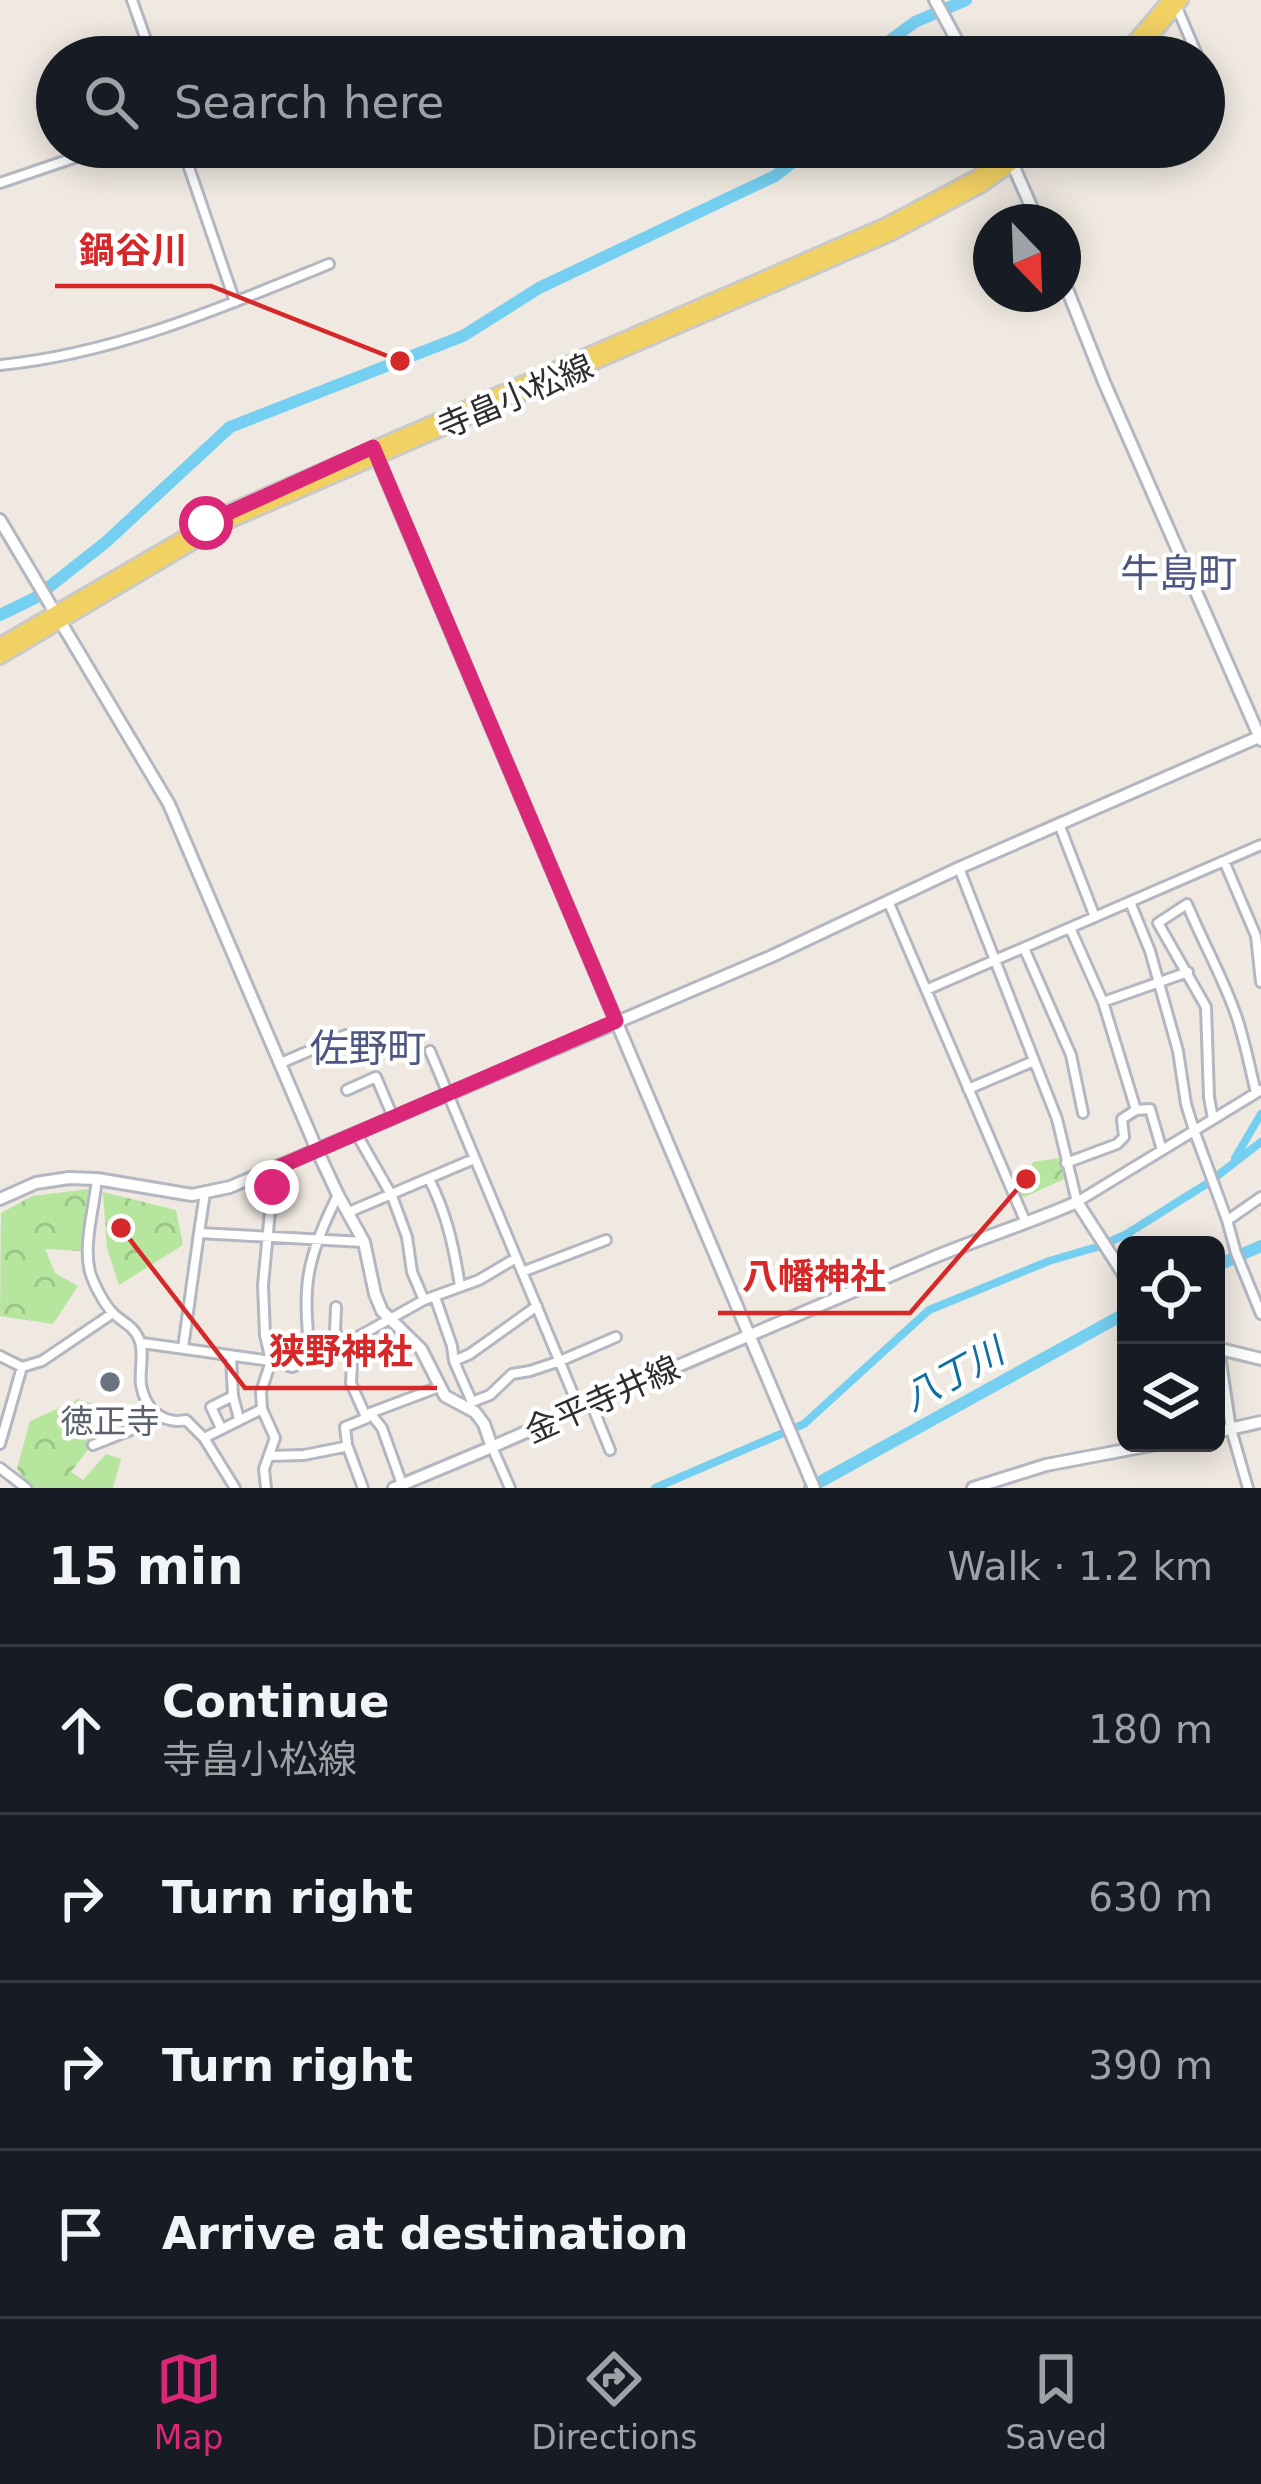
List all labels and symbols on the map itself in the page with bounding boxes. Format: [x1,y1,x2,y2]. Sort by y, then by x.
north arrow [973,204,1081,312]
callout: 鍋谷川 [55,214,211,286]
text: 鍋谷川 [79,230,187,271]
street label: 寺畠小松線 [432,346,599,447]
route start [179,496,233,550]
district label: 牛島町 [1120,551,1238,596]
district label: 佐野町 [309,1026,427,1071]
route end [245,1160,299,1214]
callout: 八幡神社 [718,1241,910,1313]
text: 八幡神社 [742,1256,886,1297]
callout: 狭野神社 [245,1316,437,1388]
water label: 八丁川 [896,1328,1014,1419]
text: 狭野神社 [269,1331,413,1372]
street label: 金平寺井線 [519,1348,686,1451]
marker: 徳正寺 [97,1369,123,1395]
place label: 徳正寺 [61,1402,160,1441]

